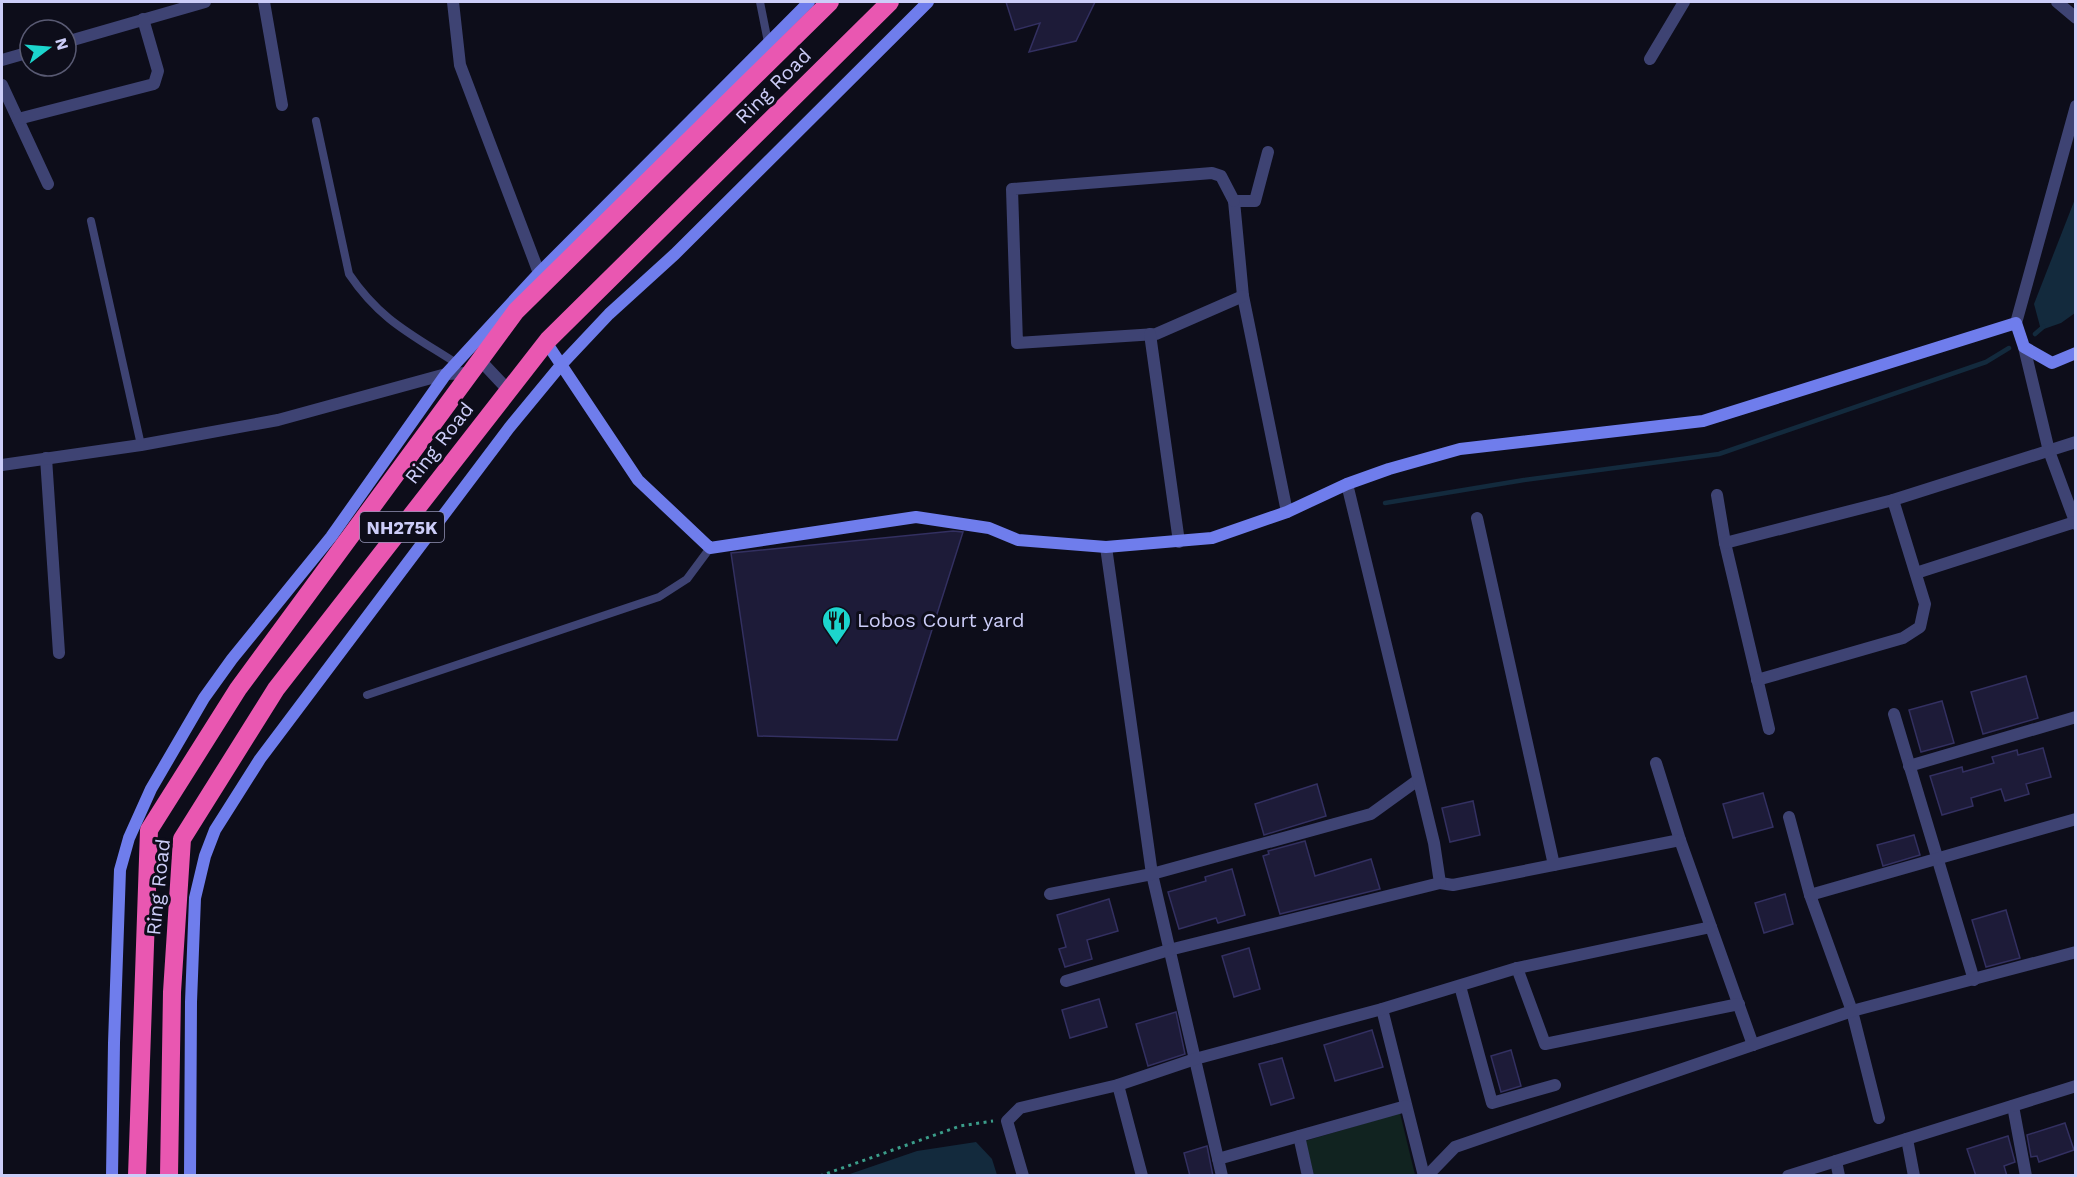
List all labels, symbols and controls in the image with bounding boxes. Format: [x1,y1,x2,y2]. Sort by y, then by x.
north arrow [18,18,78,78]
text: N [51,36,73,52]
street label: Ring Road [730,43,816,129]
street label: Ring Road [400,397,478,489]
road number: NH275K [360,512,444,542]
restaurant icon: Lobos Court yard [820,604,852,646]
place label: Lobos Court yard [857,608,1025,632]
street label: Ring Road [141,837,175,937]

